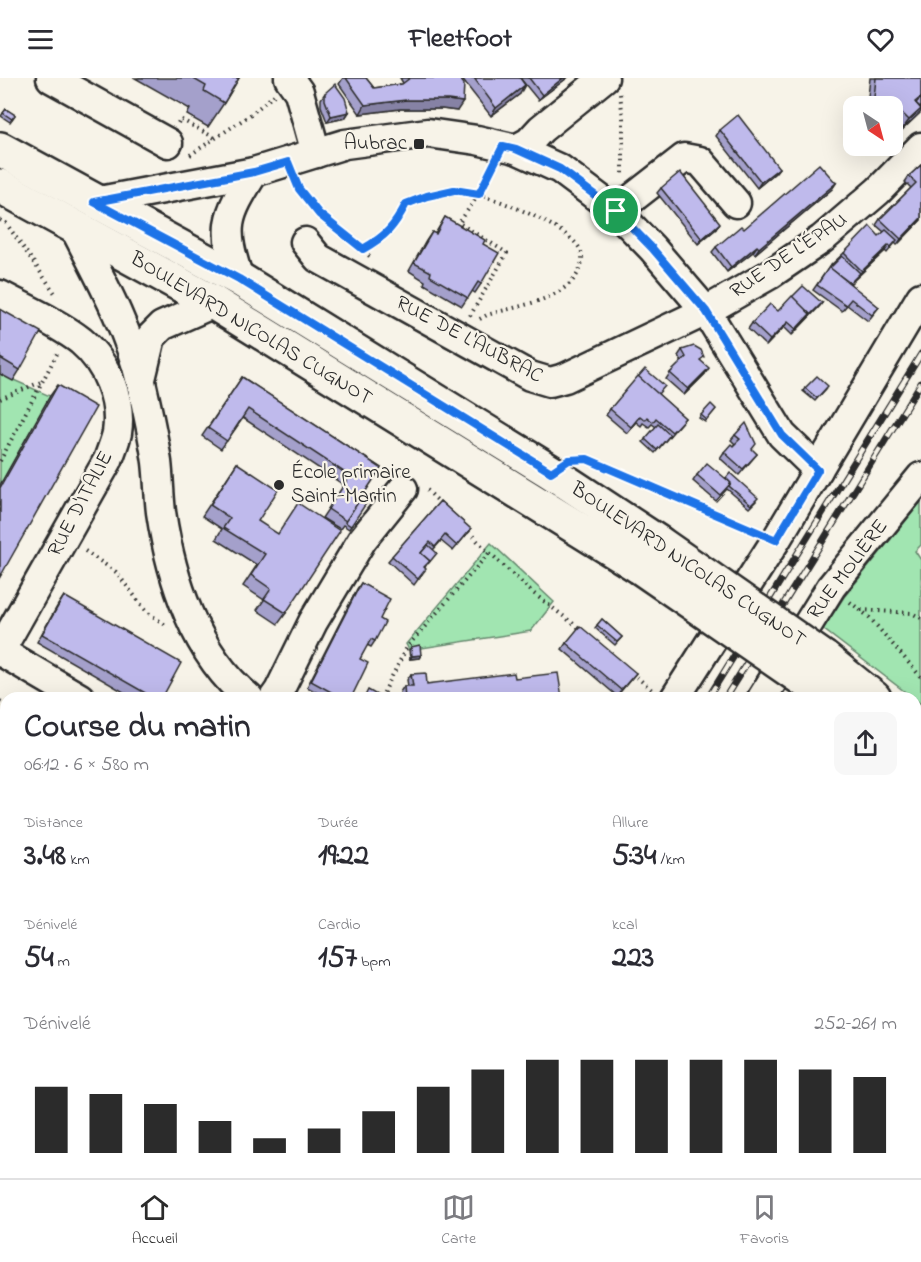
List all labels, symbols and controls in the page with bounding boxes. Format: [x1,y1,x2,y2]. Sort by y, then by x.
text: Fleetfoot [409,20,512,59]
icon: menu [24,23,57,56]
icon: heart [864,23,897,56]
north arrow [843,96,903,156]
map controls [843,96,903,156]
place label: Aubrac [344,129,408,159]
marker: Aubrac [412,137,426,151]
pin [590,185,641,236]
icon: arrive [599,194,632,227]
street label: RUE DE L'ÉPAU [724,206,854,306]
street label: BOULEVARD NICOLAS CUGNOT [123,244,378,413]
street label: RUE DE L'AUBRAC [390,289,548,391]
street label: RUE D'ITALIE [41,446,121,562]
place label: École primaire Saint-Martin [291,458,411,512]
street label: BOULEVARD NICOLAS CUGNOT [564,474,812,655]
marker: École primaire Saint-Martin [272,478,286,492]
street label: RUE MOLIÈRE [800,513,896,627]
text: Course du matin [24,704,250,752]
button: share [834,712,897,775]
text: 06:12 · 6 × 580 m [24,751,149,780]
text: Distance [24,811,83,835]
text: Durée [318,811,358,835]
text: Allure [612,811,648,835]
text: 3.48 [24,835,66,879]
text: 19:22 [318,835,369,879]
text: 5:34 [612,835,656,879]
text: km [66,848,90,872]
text: /km [656,848,685,872]
text: Dénivelé [24,913,77,937]
text: Cardio [318,913,361,937]
text: kcal [612,913,637,937]
text: 54 [24,937,54,981]
text: 157 [318,937,357,981]
text: 223 [612,937,654,981]
text: m [54,950,70,974]
text: bpm [357,950,391,974]
text: Dénivelé [24,1010,91,1039]
text: 252–261 m [814,1010,897,1039]
tab: Accueil [132,1191,178,1251]
tab: Carte [441,1191,476,1251]
tab: Favoris [740,1191,789,1251]

